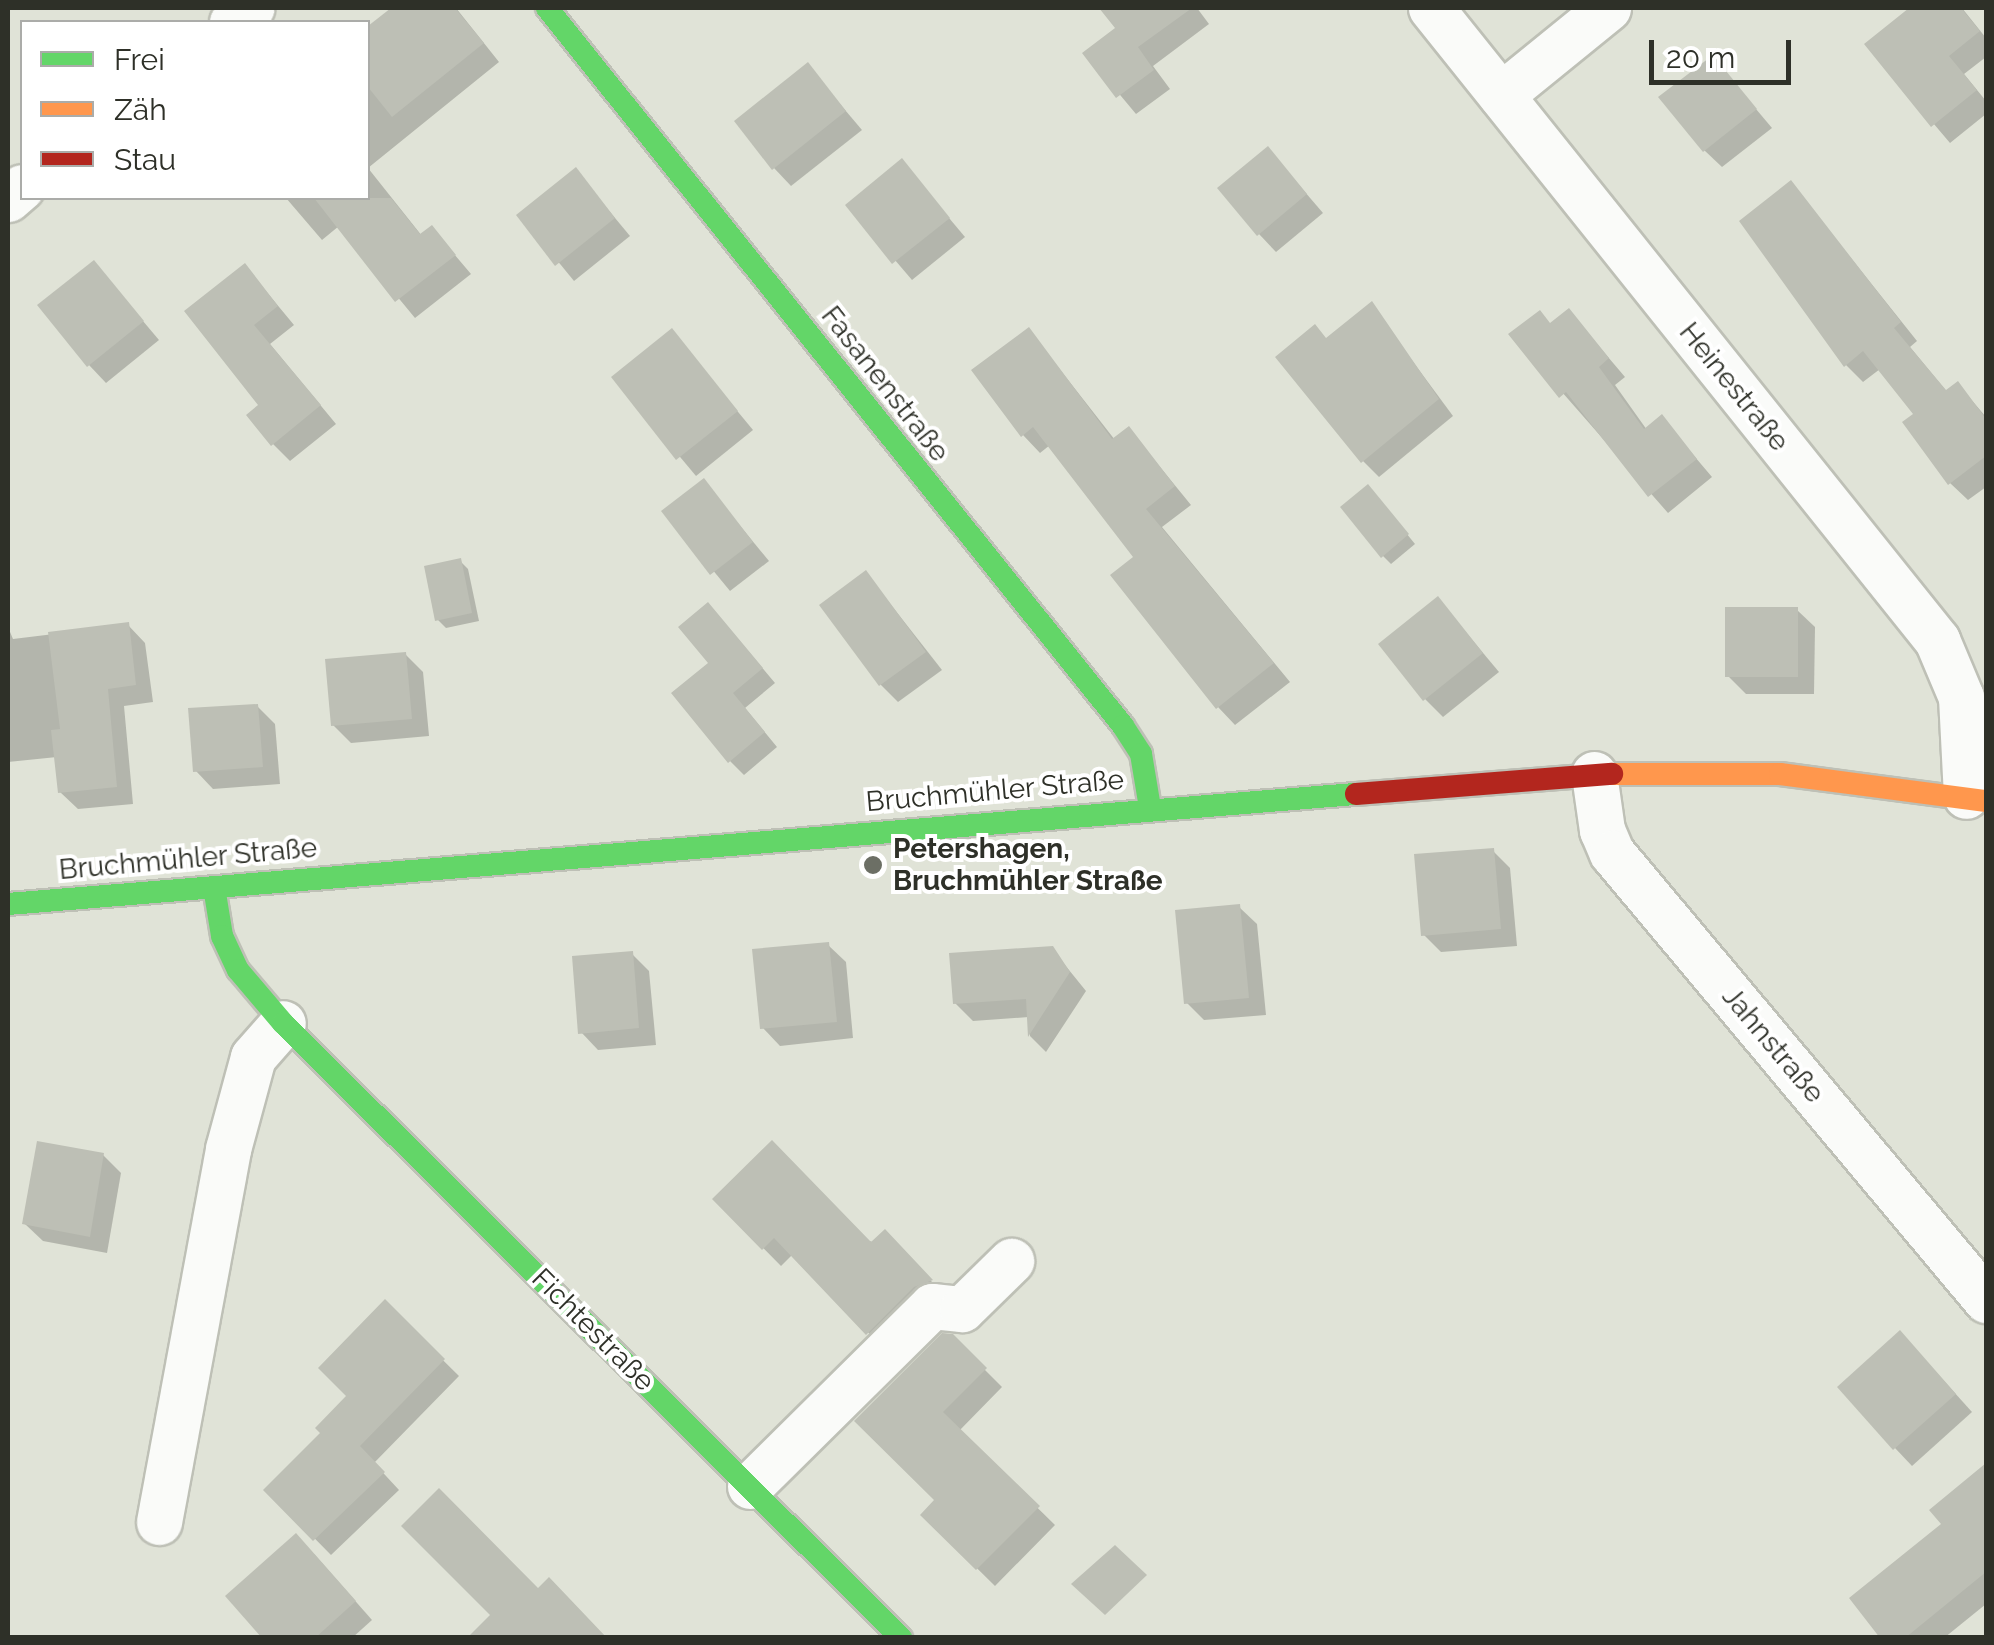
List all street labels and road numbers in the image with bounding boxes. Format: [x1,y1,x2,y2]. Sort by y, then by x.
street label: Fasanenstraße [814,300,956,468]
street label: Heinestraße [1672,316,1796,458]
street label: Bruchmühler Straße [864,763,1126,819]
street label: Bruchmühler Straße [57,831,319,887]
street label: Jahnstraße [1715,980,1831,1110]
street label: Fichtestraße [525,1262,661,1398]

